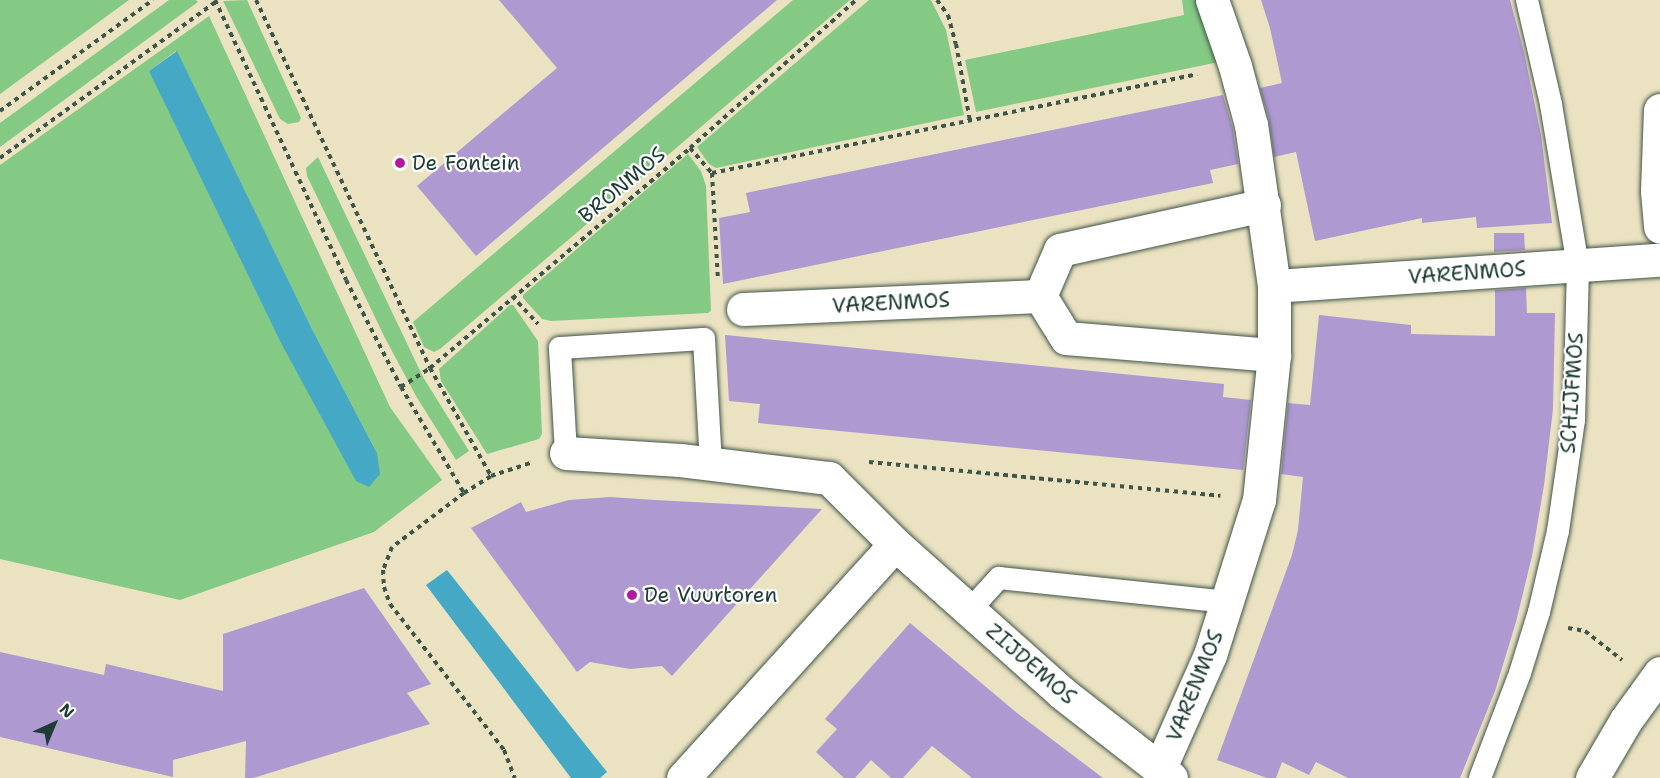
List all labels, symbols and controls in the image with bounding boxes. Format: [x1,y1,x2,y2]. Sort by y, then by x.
street label: BRONMOS [574,142,670,228]
place label: De Fontein [412,150,520,176]
marker: De Fontein [393,156,407,170]
street label: VARENMOS [1407,256,1527,290]
street label: VARENMOS [831,287,951,319]
street label: SCHIJFMOS [1555,332,1589,454]
place label: De Vuurtoren [644,582,777,608]
marker: De Vuurtoren [625,588,639,602]
street label: ZIJDEMOS [981,618,1081,710]
street label: VARENMOS [1161,626,1229,746]
north arrow [24,694,84,754]
text: N [55,699,79,723]

